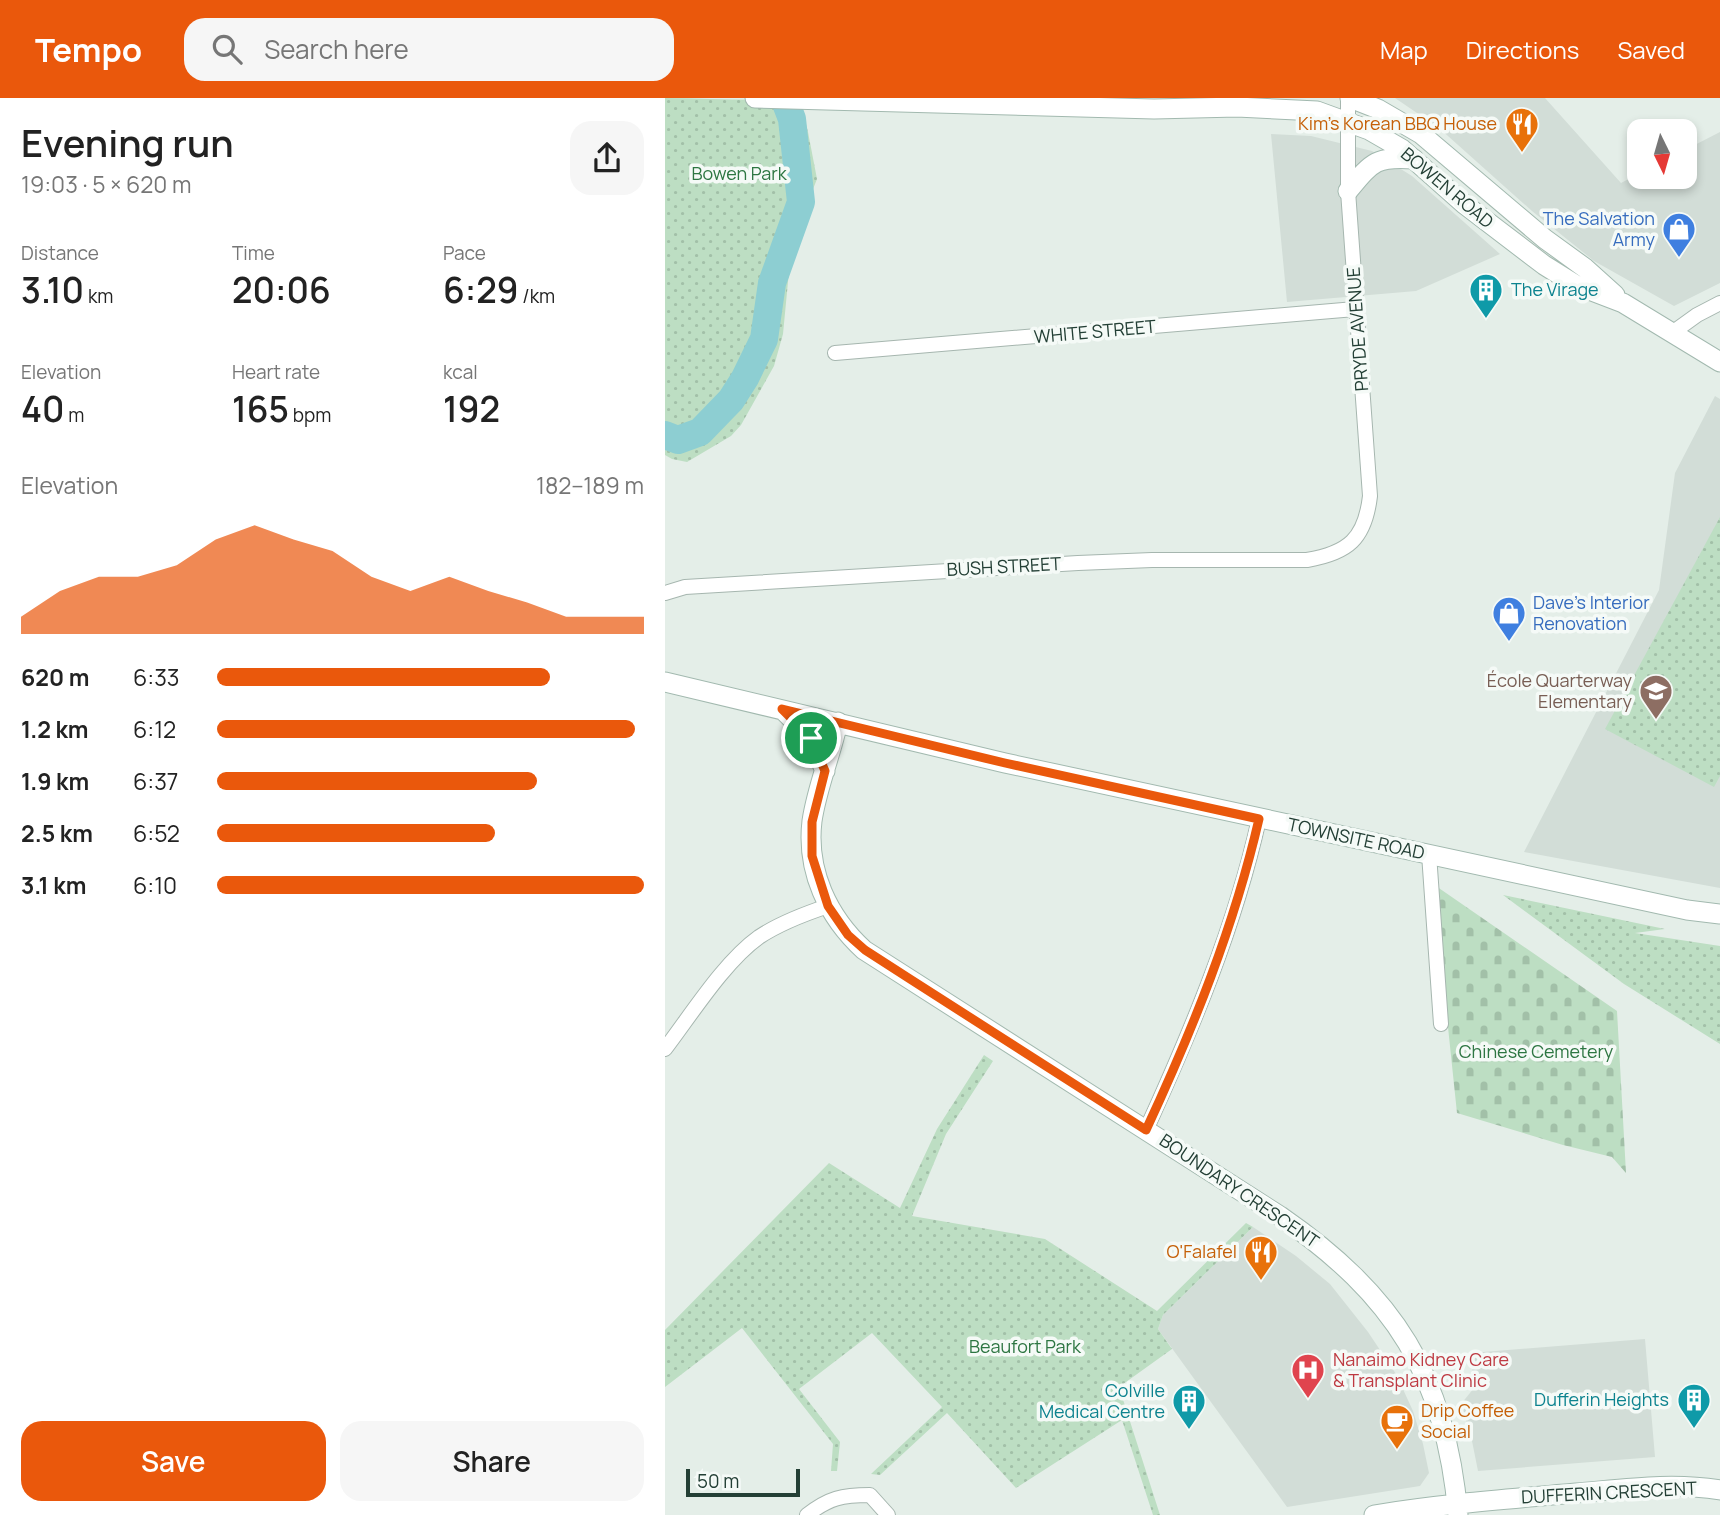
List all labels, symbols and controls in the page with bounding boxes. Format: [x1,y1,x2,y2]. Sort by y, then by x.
search box [184,18,674,81]
text: Tempo [35,27,142,72]
icon: search [208,30,246,68]
text: Search here [264,31,409,67]
text: Map [1380,33,1428,66]
text: Directions [1466,33,1579,66]
text: Saved [1617,33,1685,66]
restaurant icon: Kim's Korean BBQ House [1503,105,1541,154]
place label: Kim's Korean BBQ House [1298,111,1497,135]
text: Evening run [21,116,234,168]
north arrow [1627,119,1697,189]
map controls [1627,119,1697,189]
button: share [570,121,644,195]
street label: BOWEN ROAD [1396,141,1499,233]
park label: Bowen Park [691,161,788,185]
text: 19:03 · 5 × 620 m [21,168,192,200]
place label: The Salvation Army [1543,206,1655,251]
shop icon: The Salvation Army [1660,210,1698,259]
text: Distance [21,240,99,266]
text: Time [232,240,275,266]
text: Pace [443,240,486,266]
text: 3.10 [21,266,84,314]
text: 20:06 [232,266,331,314]
text: 6:29 [443,266,519,314]
street label: PRYDE AVENUE [1341,266,1373,392]
building icon: The Virage [1467,271,1505,320]
place label: The Virage [1511,277,1599,301]
text: km [84,283,113,309]
text: /km [519,283,555,309]
street label: WHITE STREET [1033,314,1157,348]
text: Elevation [21,359,101,385]
text: Heart rate [232,359,320,385]
text: kcal [443,359,478,385]
text: 40 [21,385,65,433]
text: 165 [232,385,289,433]
text: 192 [443,385,500,433]
text: m [65,402,84,428]
text: bpm [289,402,331,428]
text: Elevation [21,469,118,501]
text: 182–189 m [536,469,644,501]
street label: BUSH STREET [946,551,1062,581]
place label: Dave's Interior Renovation [1533,590,1650,635]
shop icon: Dave's Interior Renovation [1490,594,1528,643]
text: 620 m [21,661,89,693]
text: 6:33 [133,661,180,693]
place label: École Quarterway Elementary [1487,668,1633,713]
school or university icon: École Quarterway Elementary [1637,672,1675,721]
pin [781,708,841,768]
text: 1.2 km [21,713,88,745]
text: 6:12 [133,713,176,745]
icon: arrive [792,719,830,757]
text: 1.9 km [21,765,89,797]
text: 6:37 [133,765,178,797]
street label: TOWNSITE ROAD [1285,812,1427,864]
text: 2.5 km [21,817,93,849]
text: 6:52 [133,817,180,849]
text: 3.1 km [21,869,86,901]
text: 6:10 [133,869,177,901]
park label: Chinese Cemetery [1459,1039,1614,1063]
street label: BOUNDARY CRESCENT [1155,1128,1324,1253]
restaurant icon: O'Falafel [1242,1233,1280,1282]
place label: O'Falafel [1166,1239,1237,1263]
park label: Beaufort Park [969,1334,1082,1358]
place label: Nanaimo Kidney Care & Transplant Clinic [1333,1347,1509,1392]
hospital icon: Nanaimo Kidney Care & Transplant Clinic [1289,1351,1327,1400]
place label: Colville Medical Centre [1039,1378,1165,1423]
building icon: Dufferin Heights [1675,1381,1713,1430]
building icon: Colville Medical Centre [1170,1382,1208,1431]
place label: Dufferin Heights [1534,1387,1669,1411]
place label: Drip Coffee Social [1421,1398,1514,1443]
cafe icon: Drip Coffee Social [1378,1402,1416,1451]
button: Save [21,1421,326,1501]
button: Share [340,1421,644,1501]
scale bar [686,1466,800,1498]
text: 50 m [697,1468,739,1494]
street label: DUFFERIN CRESCENT [1520,1475,1698,1509]

